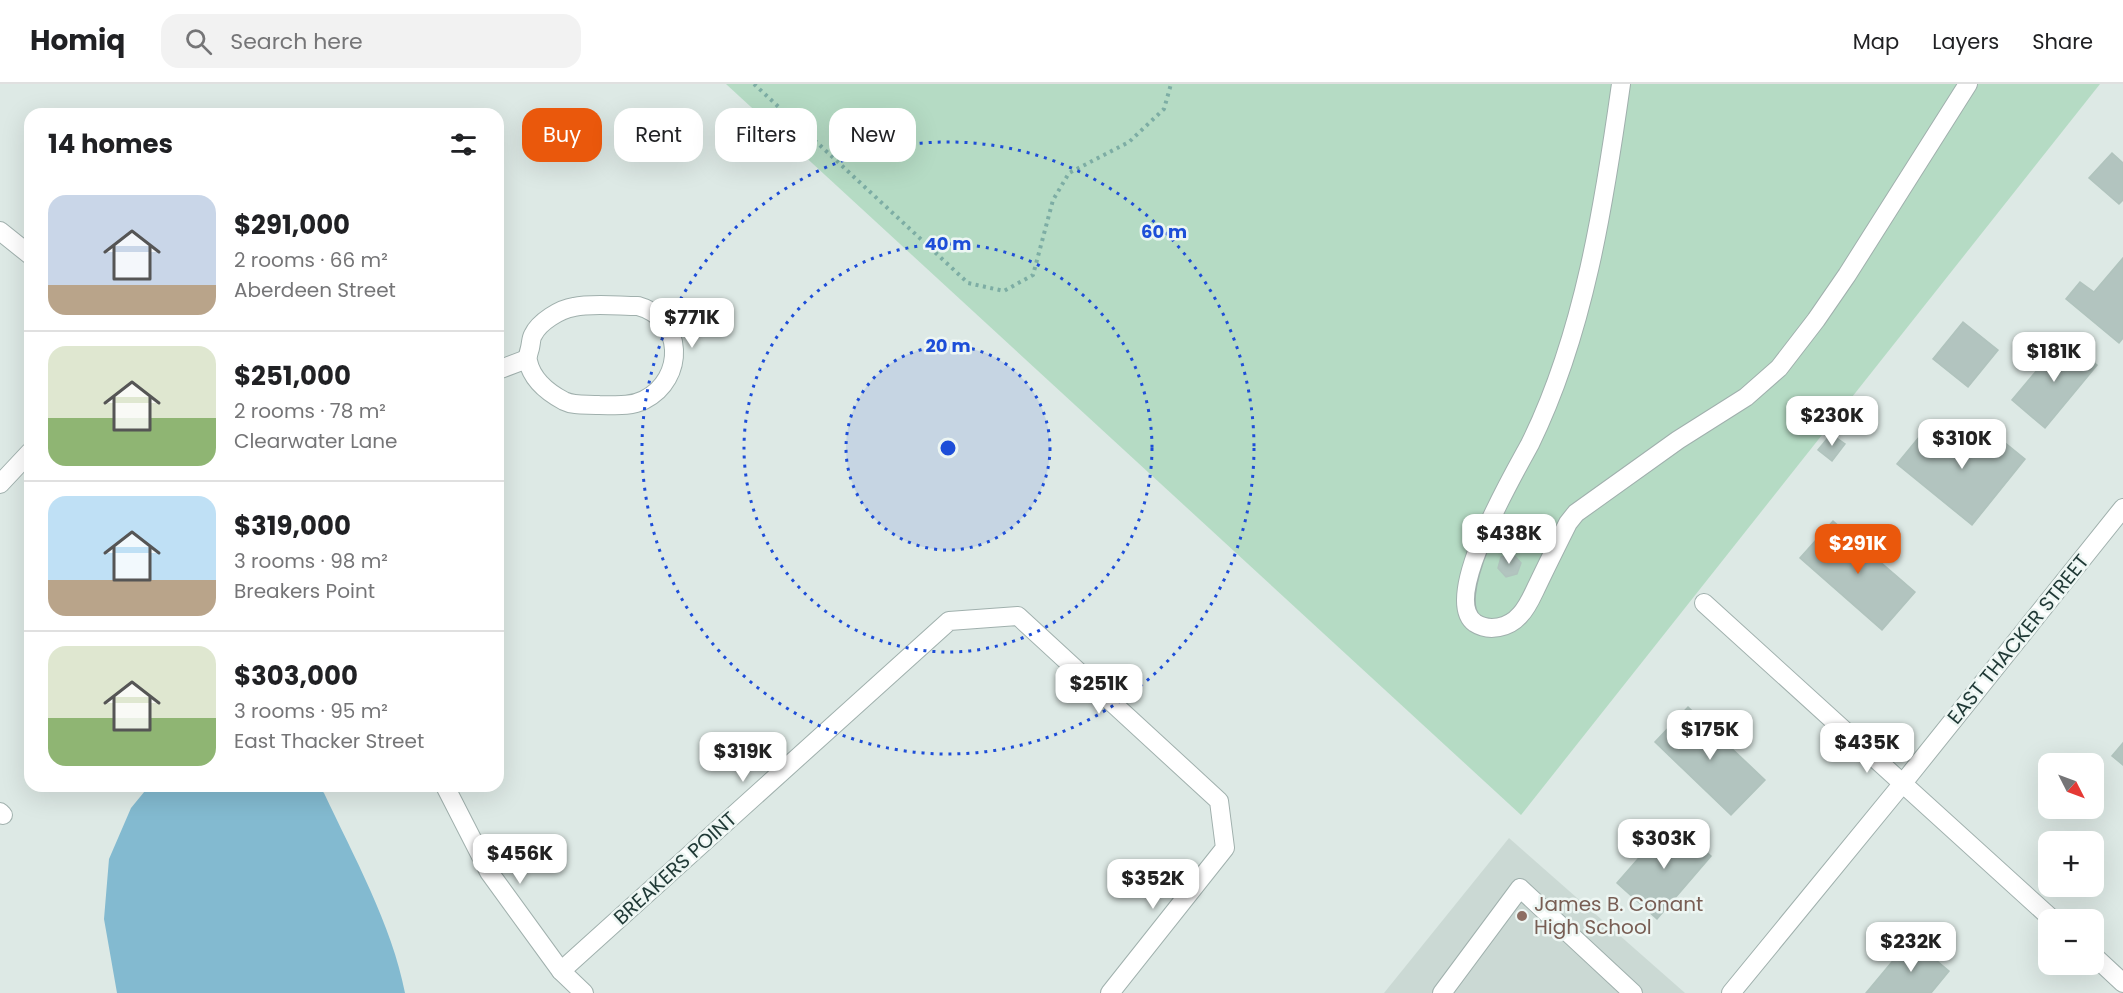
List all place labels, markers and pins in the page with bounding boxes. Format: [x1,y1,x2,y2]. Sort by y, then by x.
pin: $771K [650,298,734,349]
pin: $181K [2012,332,2096,383]
pin: $230K [1790,396,1874,447]
pin: $310K [1920,419,2004,470]
centre of rings [938,438,958,458]
pin: $438K [1467,514,1551,565]
pin: $291K [1816,524,1900,575]
pin: $251K [1057,664,1141,715]
pin: $175K [1668,710,1752,761]
pin: $435K [1825,723,1909,774]
pin: $319K [701,732,785,783]
pin: $303K [1622,819,1706,870]
pin: $456K [478,834,562,885]
pin: $352K [1111,859,1195,910]
place label: James B. Conant High School [1534,890,1703,941]
marker: James B. Conant High School [1515,909,1529,923]
pin: $232K [1869,922,1953,973]

